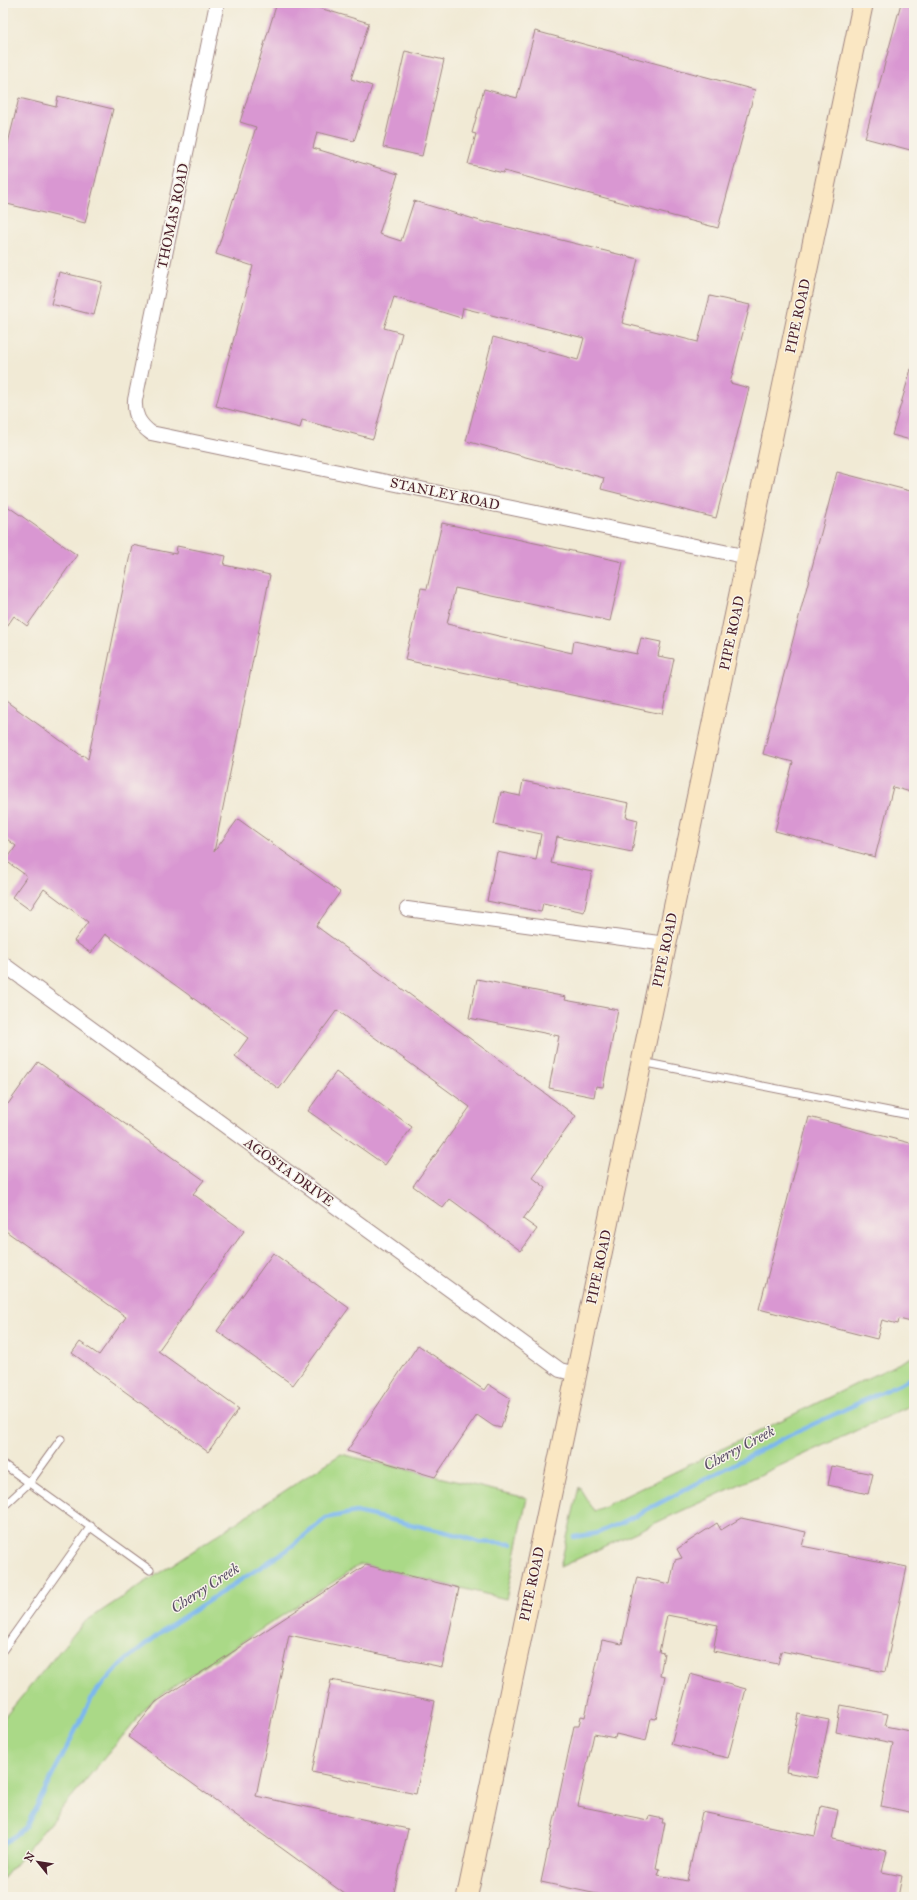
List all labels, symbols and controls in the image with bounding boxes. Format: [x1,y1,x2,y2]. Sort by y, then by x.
street label: THOMAS ROAD [154,162,192,270]
street label: PIPE ROAD [782,277,814,355]
street label: STANLEY ROAD [389,474,501,514]
street label: PIPE ROAD [716,594,748,672]
street label: PIPE ROAD [649,911,681,989]
street label: AGOSTA DRIVE [240,1133,337,1210]
street label: PIPE ROAD [583,1228,615,1306]
water label: Cherry Creek [700,1422,778,1474]
street label: PIPE ROAD [516,1545,548,1623]
water label: Cherry Creek [167,1559,243,1617]
north arrow [18,1842,58,1882]
text: N [22,1849,38,1865]

